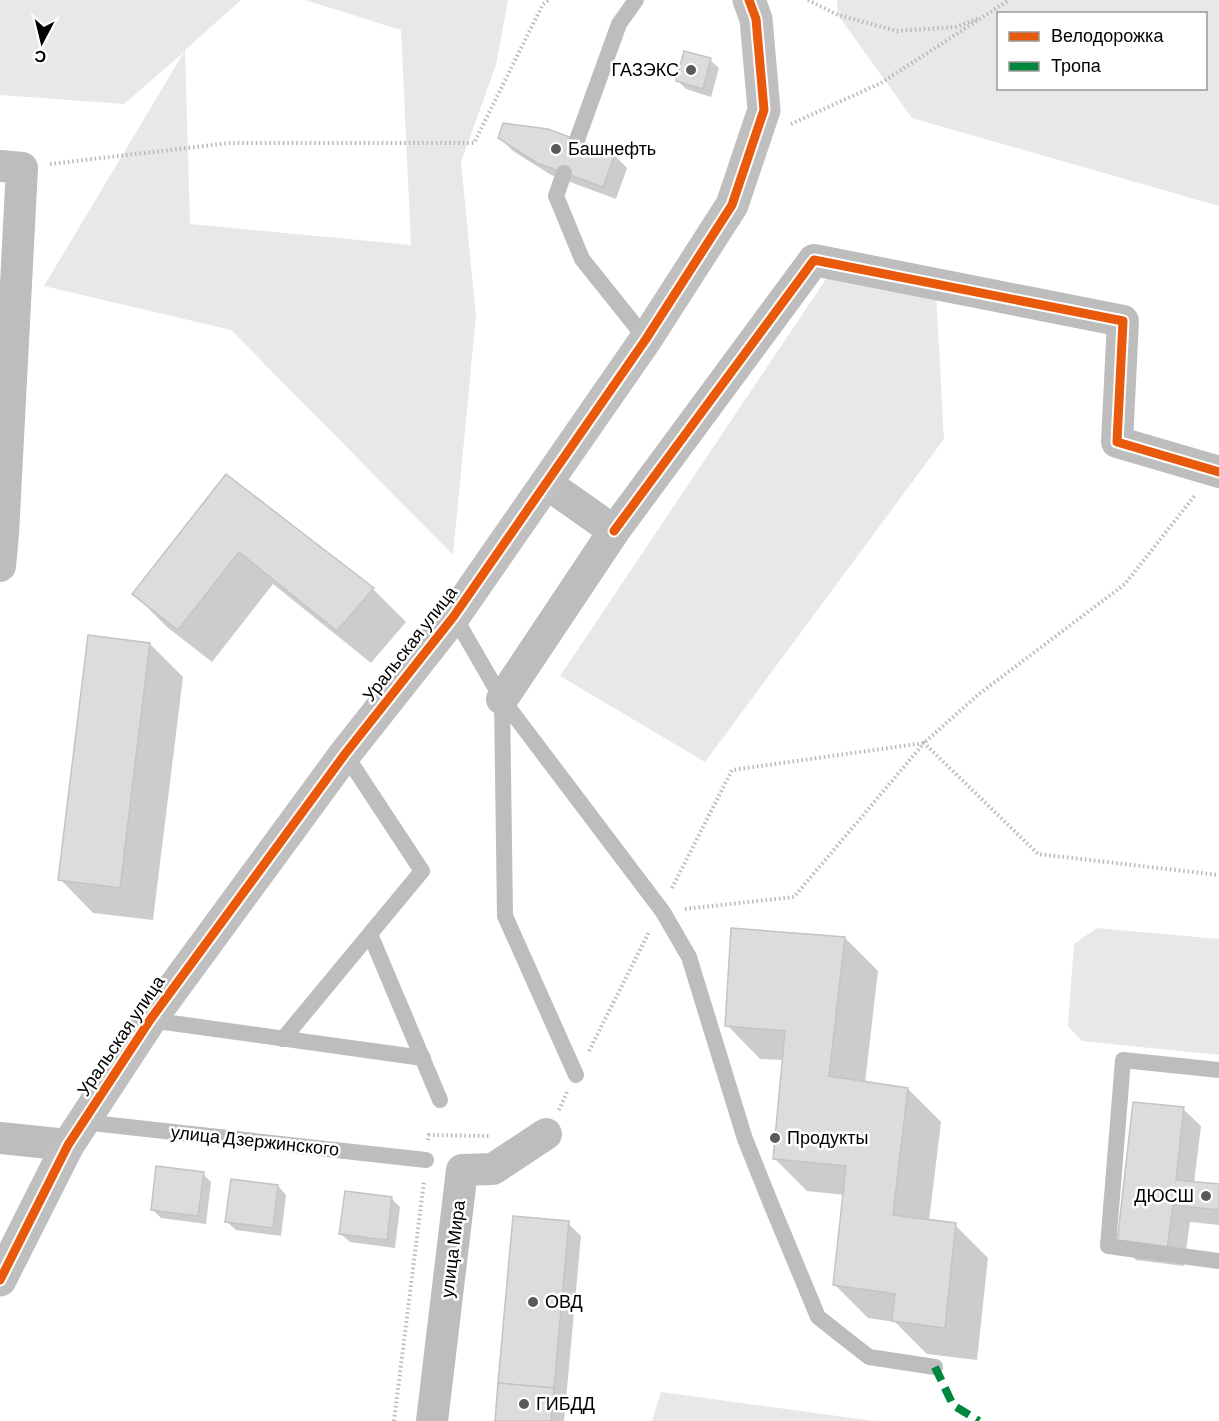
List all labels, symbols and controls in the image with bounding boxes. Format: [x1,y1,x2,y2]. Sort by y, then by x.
north arrow [12,12,72,72]
legend [997,12,1207,90]
text: Велодорожка [1051,24,1164,46]
text: С [33,47,47,68]
text: Тропа [1051,54,1102,76]
place label: ГАЗЭКС [612,58,679,80]
marker: ГАЗЭКС [684,63,698,77]
place label: Башнефть [568,137,656,159]
marker: Башнефть [549,142,563,156]
street label: Уральская улица [357,580,462,706]
street label: Уральская улица [72,970,169,1100]
street label: улица Дзержинского [170,1120,340,1160]
place label: Продукты [787,1126,868,1148]
marker: Продукты [768,1131,782,1145]
place label: ДЮСШ [1134,1184,1194,1206]
marker: ДЮСШ [1199,1189,1213,1203]
street label: улица Мира [435,1198,469,1299]
place label: ОВД [545,1290,583,1312]
marker: ОВД [526,1295,540,1309]
place label: ГИБДД [536,1392,595,1414]
marker: ГИБДД [517,1397,531,1411]

